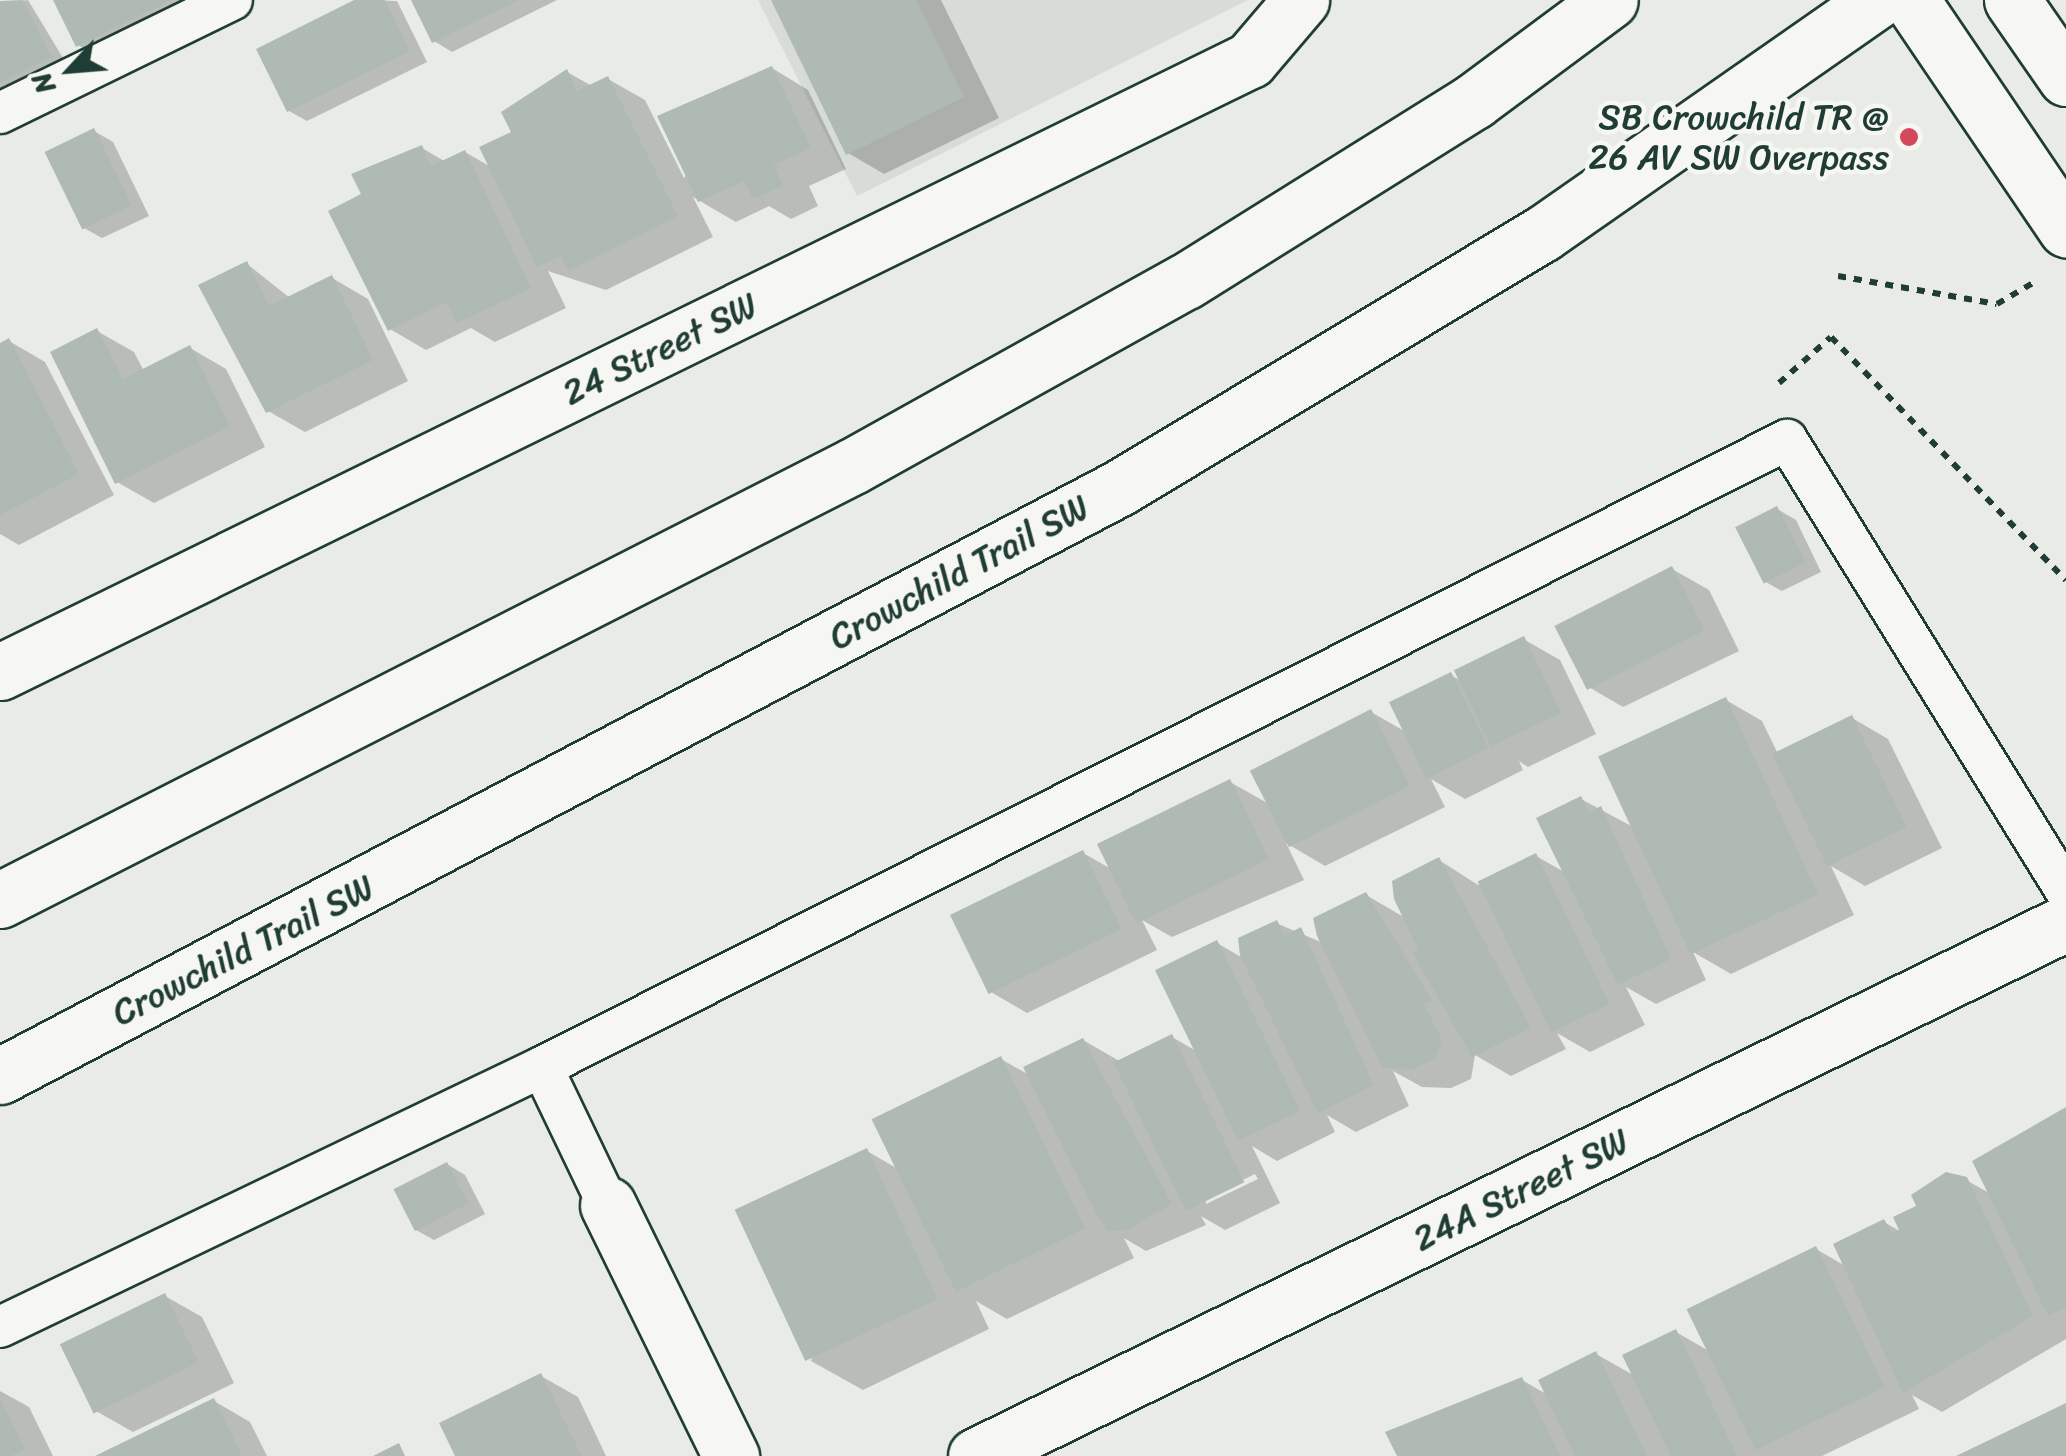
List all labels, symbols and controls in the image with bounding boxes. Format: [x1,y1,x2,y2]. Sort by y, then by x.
north arrow [20,20,120,120]
text: N [16,64,69,103]
place label: SB Crowchild TR @ 26 AV SW Overpass [1589,96,1889,178]
marker: SB Crowchild TR @ 26 AV SW Overpass [1898,126,1920,148]
street label: 24 Street SW [556,284,764,414]
street label: Crowchild Trail SW [822,486,1096,658]
street label: Crowchild Trail SW [105,866,381,1034]
street label: 24A Street SW [1406,1120,1636,1260]

